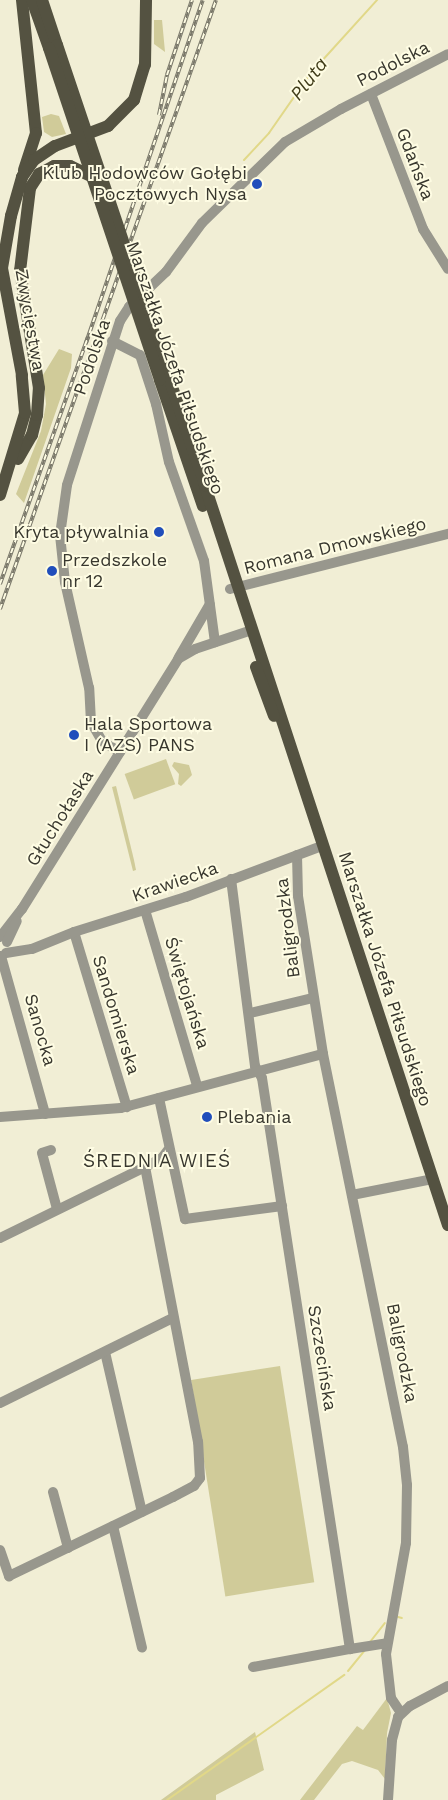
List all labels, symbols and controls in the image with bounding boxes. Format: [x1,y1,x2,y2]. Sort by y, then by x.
street label: Podolska [353,36,433,92]
water label: Pluta [285,53,333,105]
street label: Gdańska [391,125,439,203]
place label: Klub Hodowców Gołębi Pocztowych Nysa [42,163,247,205]
marker: Klub Hodowców Gołębi Pocztowych Nysa [251,178,263,190]
street label: Marszałka Józefa Piłsudskiego [121,238,229,498]
street label: Zwycięstwa [10,268,50,372]
street label: Podolska [69,316,115,398]
street label: Romana Dmowskiego [241,513,429,579]
place label: Kryta pływalnia [13,521,149,543]
marker: Kryta pływalnia [153,526,165,538]
place label: Przedszkole nr 12 [62,550,167,592]
marker: Przedszkole nr 12 [46,565,58,577]
place label: Hala Sportowa I (AZS) PANS [84,714,213,756]
marker: Hala Sportowa I (AZS) PANS [68,729,80,741]
street label: Głuchołaska [22,766,98,870]
street label: Marszałka Józefa Piłsudskiego [333,848,437,1110]
street label: Krawiecka [129,857,221,907]
street label: Baligrodzka [271,877,305,979]
street label: Świętojańska [160,935,214,1051]
street label: Sandomierska [88,953,144,1077]
street label: Sanocka [19,992,61,1068]
place label: Plebania [217,1106,291,1128]
marker: Plebania [201,1111,213,1123]
district label: ŚREDNIA WIEŚ [81,1150,233,1172]
street label: Baligrodzka [382,1301,422,1405]
street label: Szczecińska [303,1304,341,1412]

